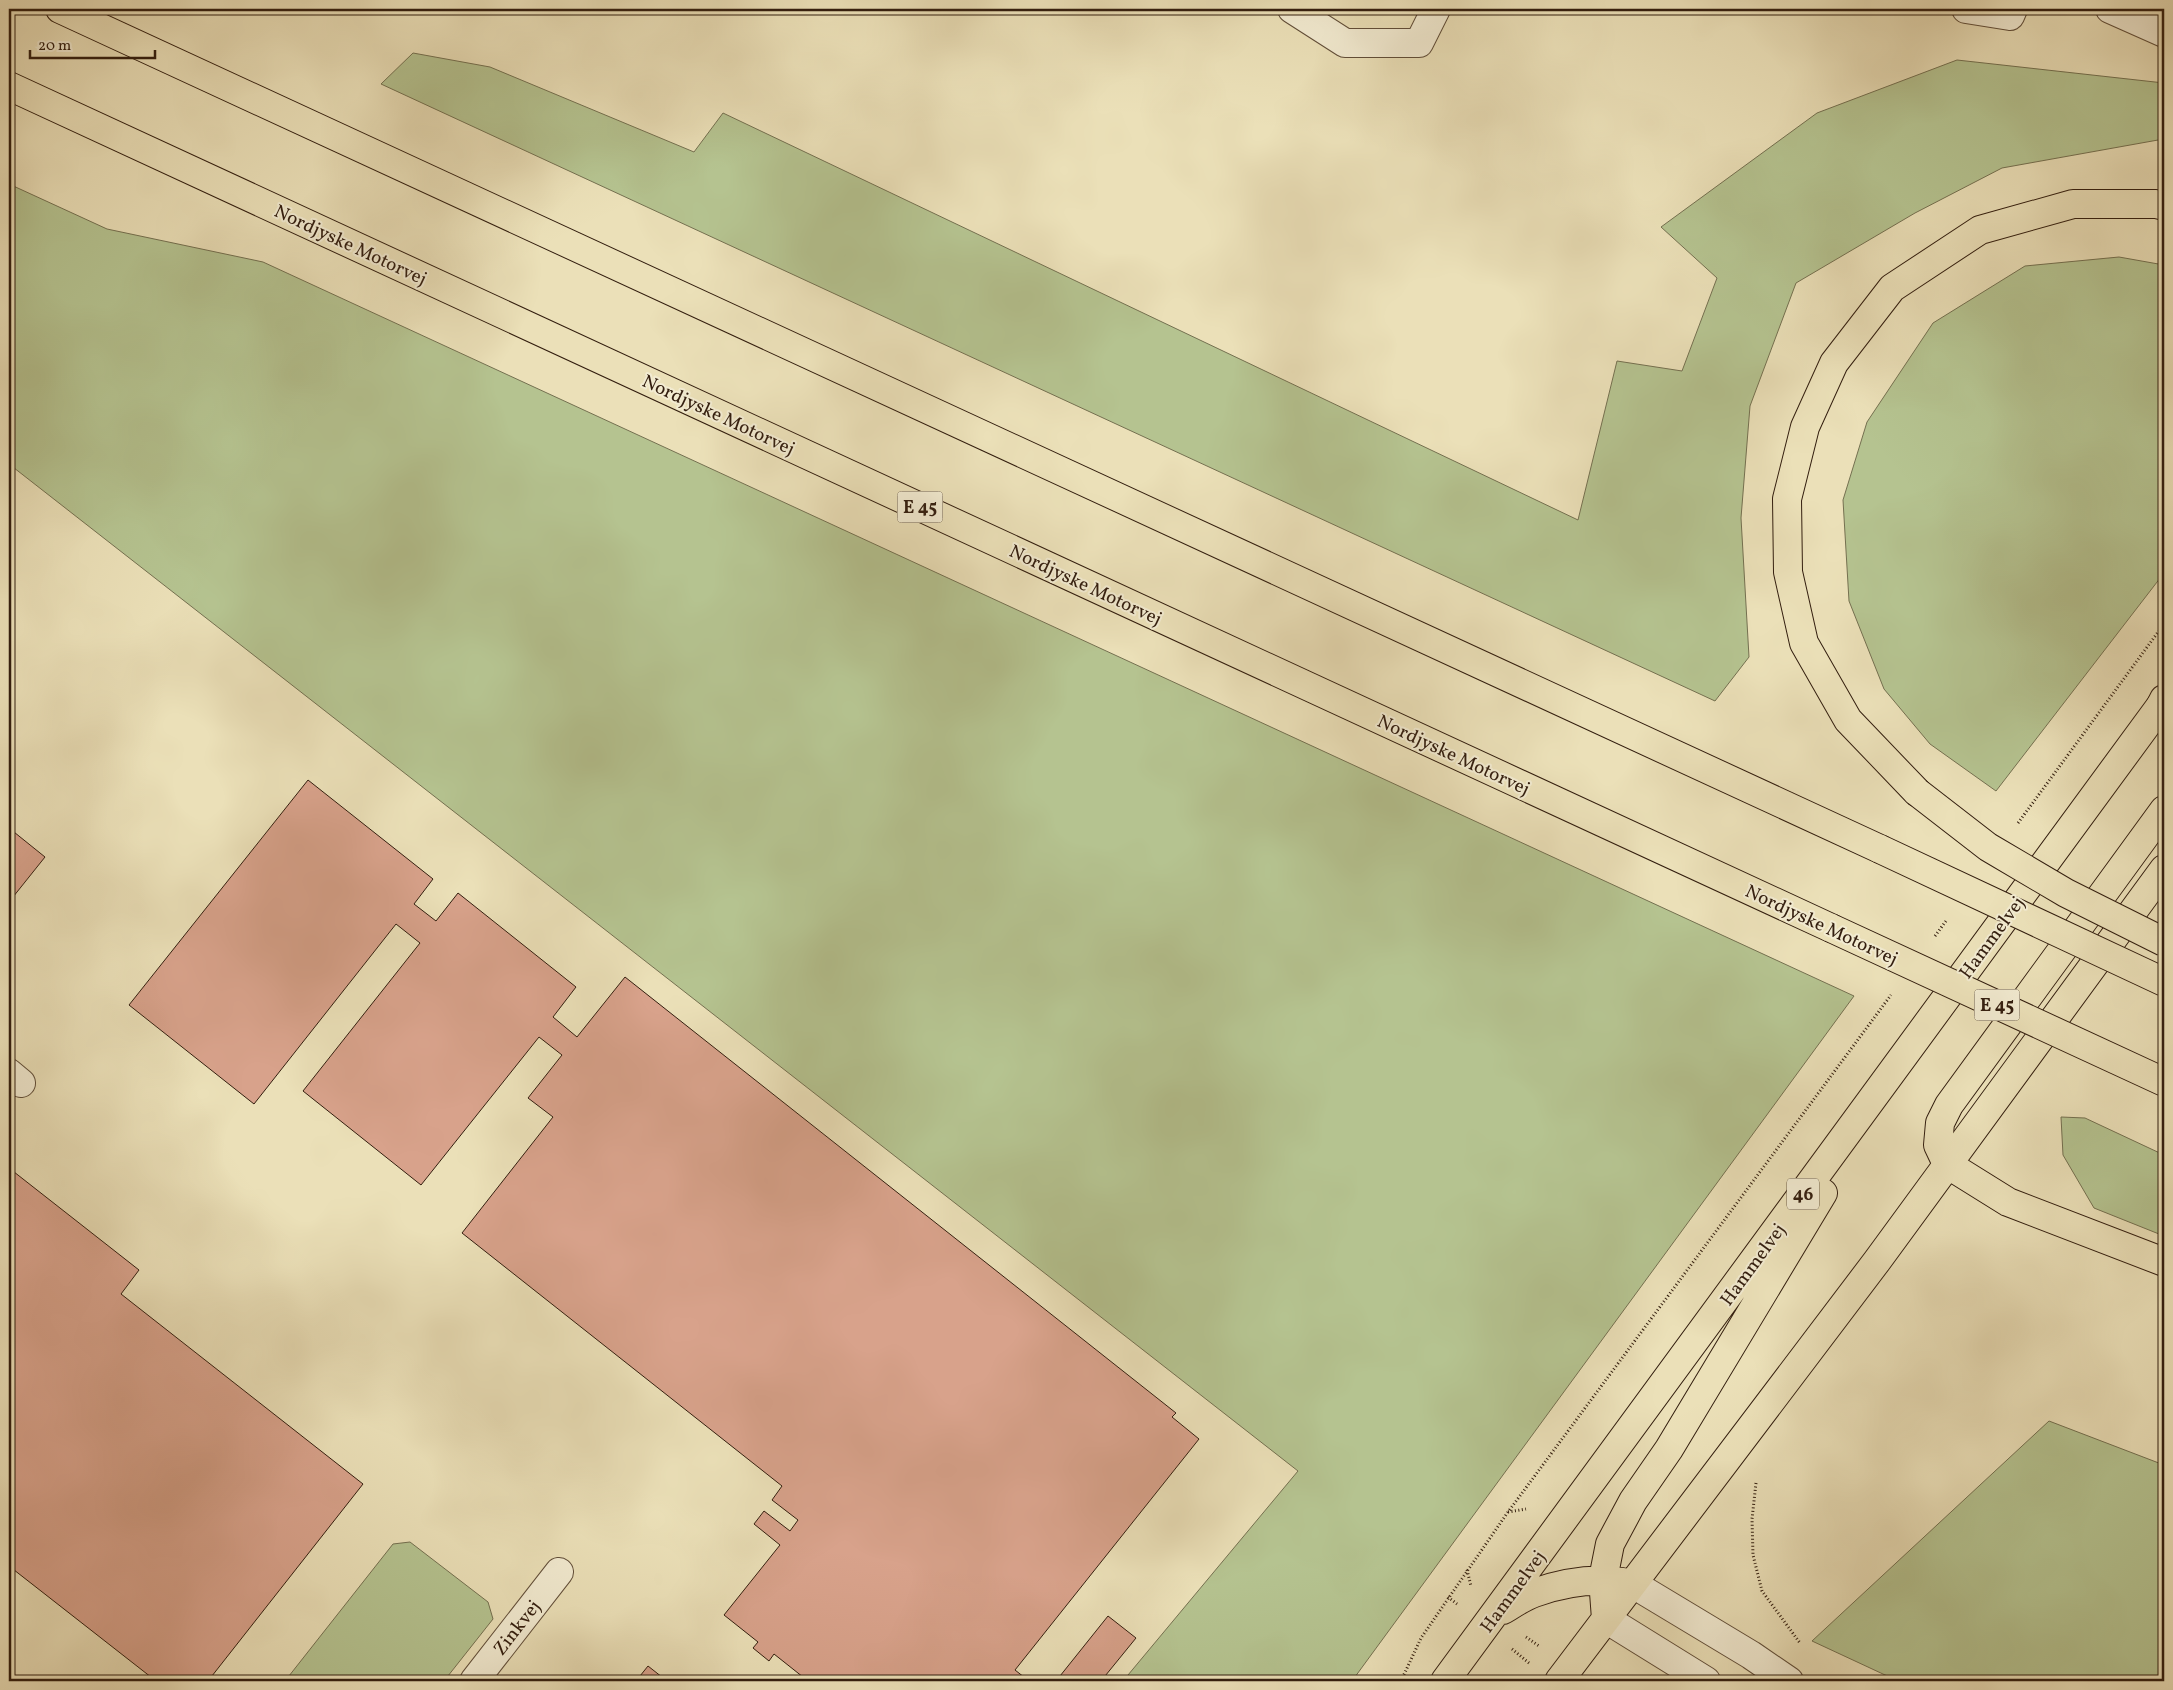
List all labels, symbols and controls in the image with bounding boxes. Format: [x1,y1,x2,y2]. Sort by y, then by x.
scale bar [30,28,155,60]
text: 20 m [38,36,71,57]
street label: Nordjyske Motorvej [270,199,431,293]
street label: Nordjyske Motorvej [638,369,799,463]
road number: E 45 [898,492,942,522]
street label: Nordjyske Motorvej [1005,539,1166,633]
street label: Nordjyske Motorvej [1373,709,1534,803]
street label: Nordjyske Motorvej [1741,879,1902,973]
street label: Hammelvej [1954,892,2031,985]
road number: E 45 [1974,990,2020,1020]
road number: 46 [1787,1178,1819,1210]
street label: Hammelvej [1715,1219,1792,1312]
street label: Hammelvej [1475,1546,1552,1639]
street label: Zinkvej [488,1595,547,1661]

